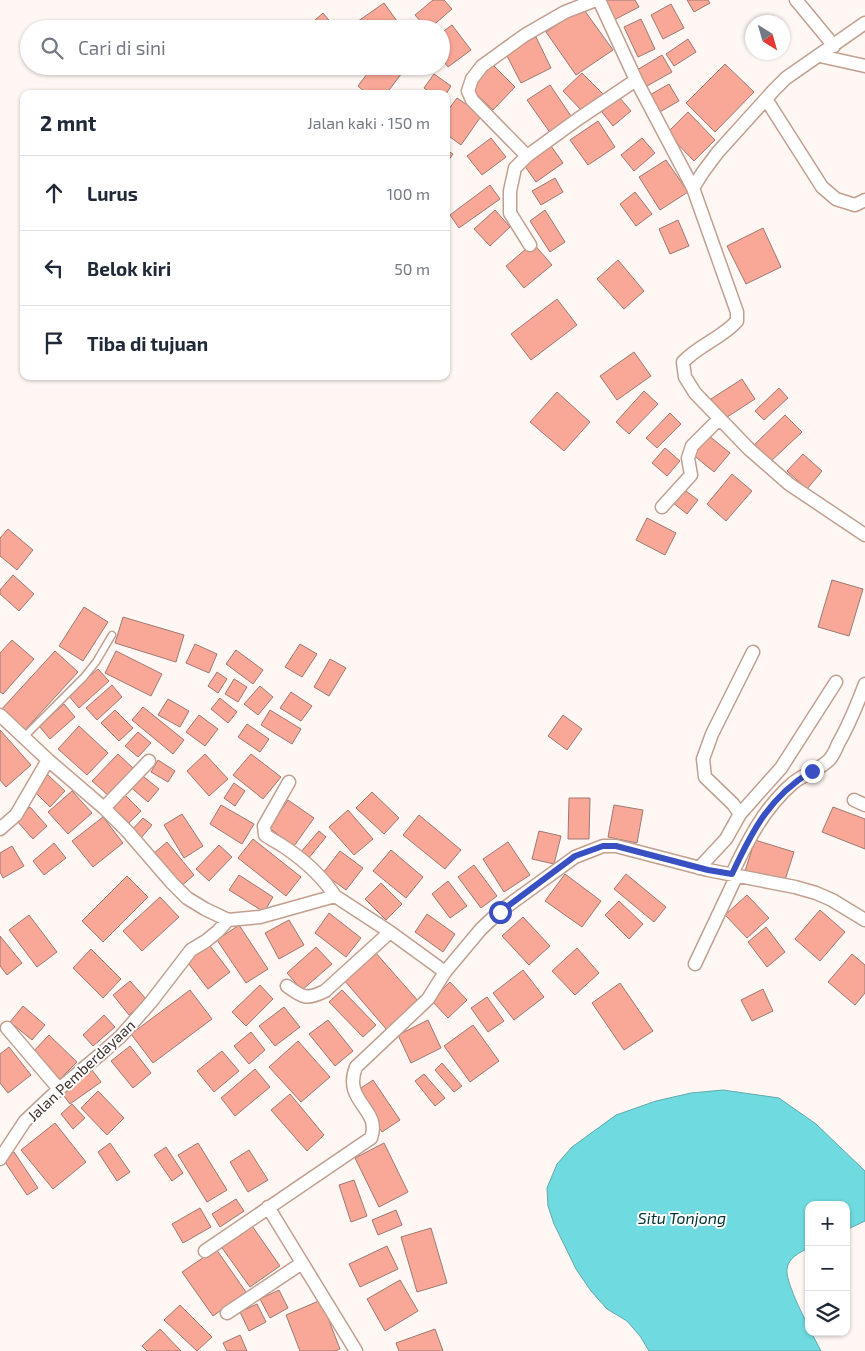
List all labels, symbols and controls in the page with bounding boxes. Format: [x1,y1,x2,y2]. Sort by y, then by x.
north arrow [745,15,790,60]
search box [20,20,450,75]
icon: search [38,34,66,62]
text: Cari di sini [78,36,166,59]
text: 2 mnt [40,110,96,135]
text: Jalan kaki · 150 m [307,113,430,132]
icon: ahead [40,179,68,207]
text: Lurus [87,182,138,205]
text: 100 m [387,184,430,203]
icon: left [40,254,68,282]
text: Belok kiri [87,257,171,280]
text: 50 m [394,259,430,278]
icon: arrive [40,329,68,357]
text: Tiba di tujuan [87,332,208,355]
route end [801,760,824,783]
route start [489,901,512,924]
street label: Jalan Pemberdayaan [24,1016,138,1124]
map controls [805,1201,850,1336]
button: + [805,1201,850,1246]
water label: Situ Tonjong [638,1208,726,1228]
button: − [805,1246,850,1291]
button: layers [805,1291,850,1336]

